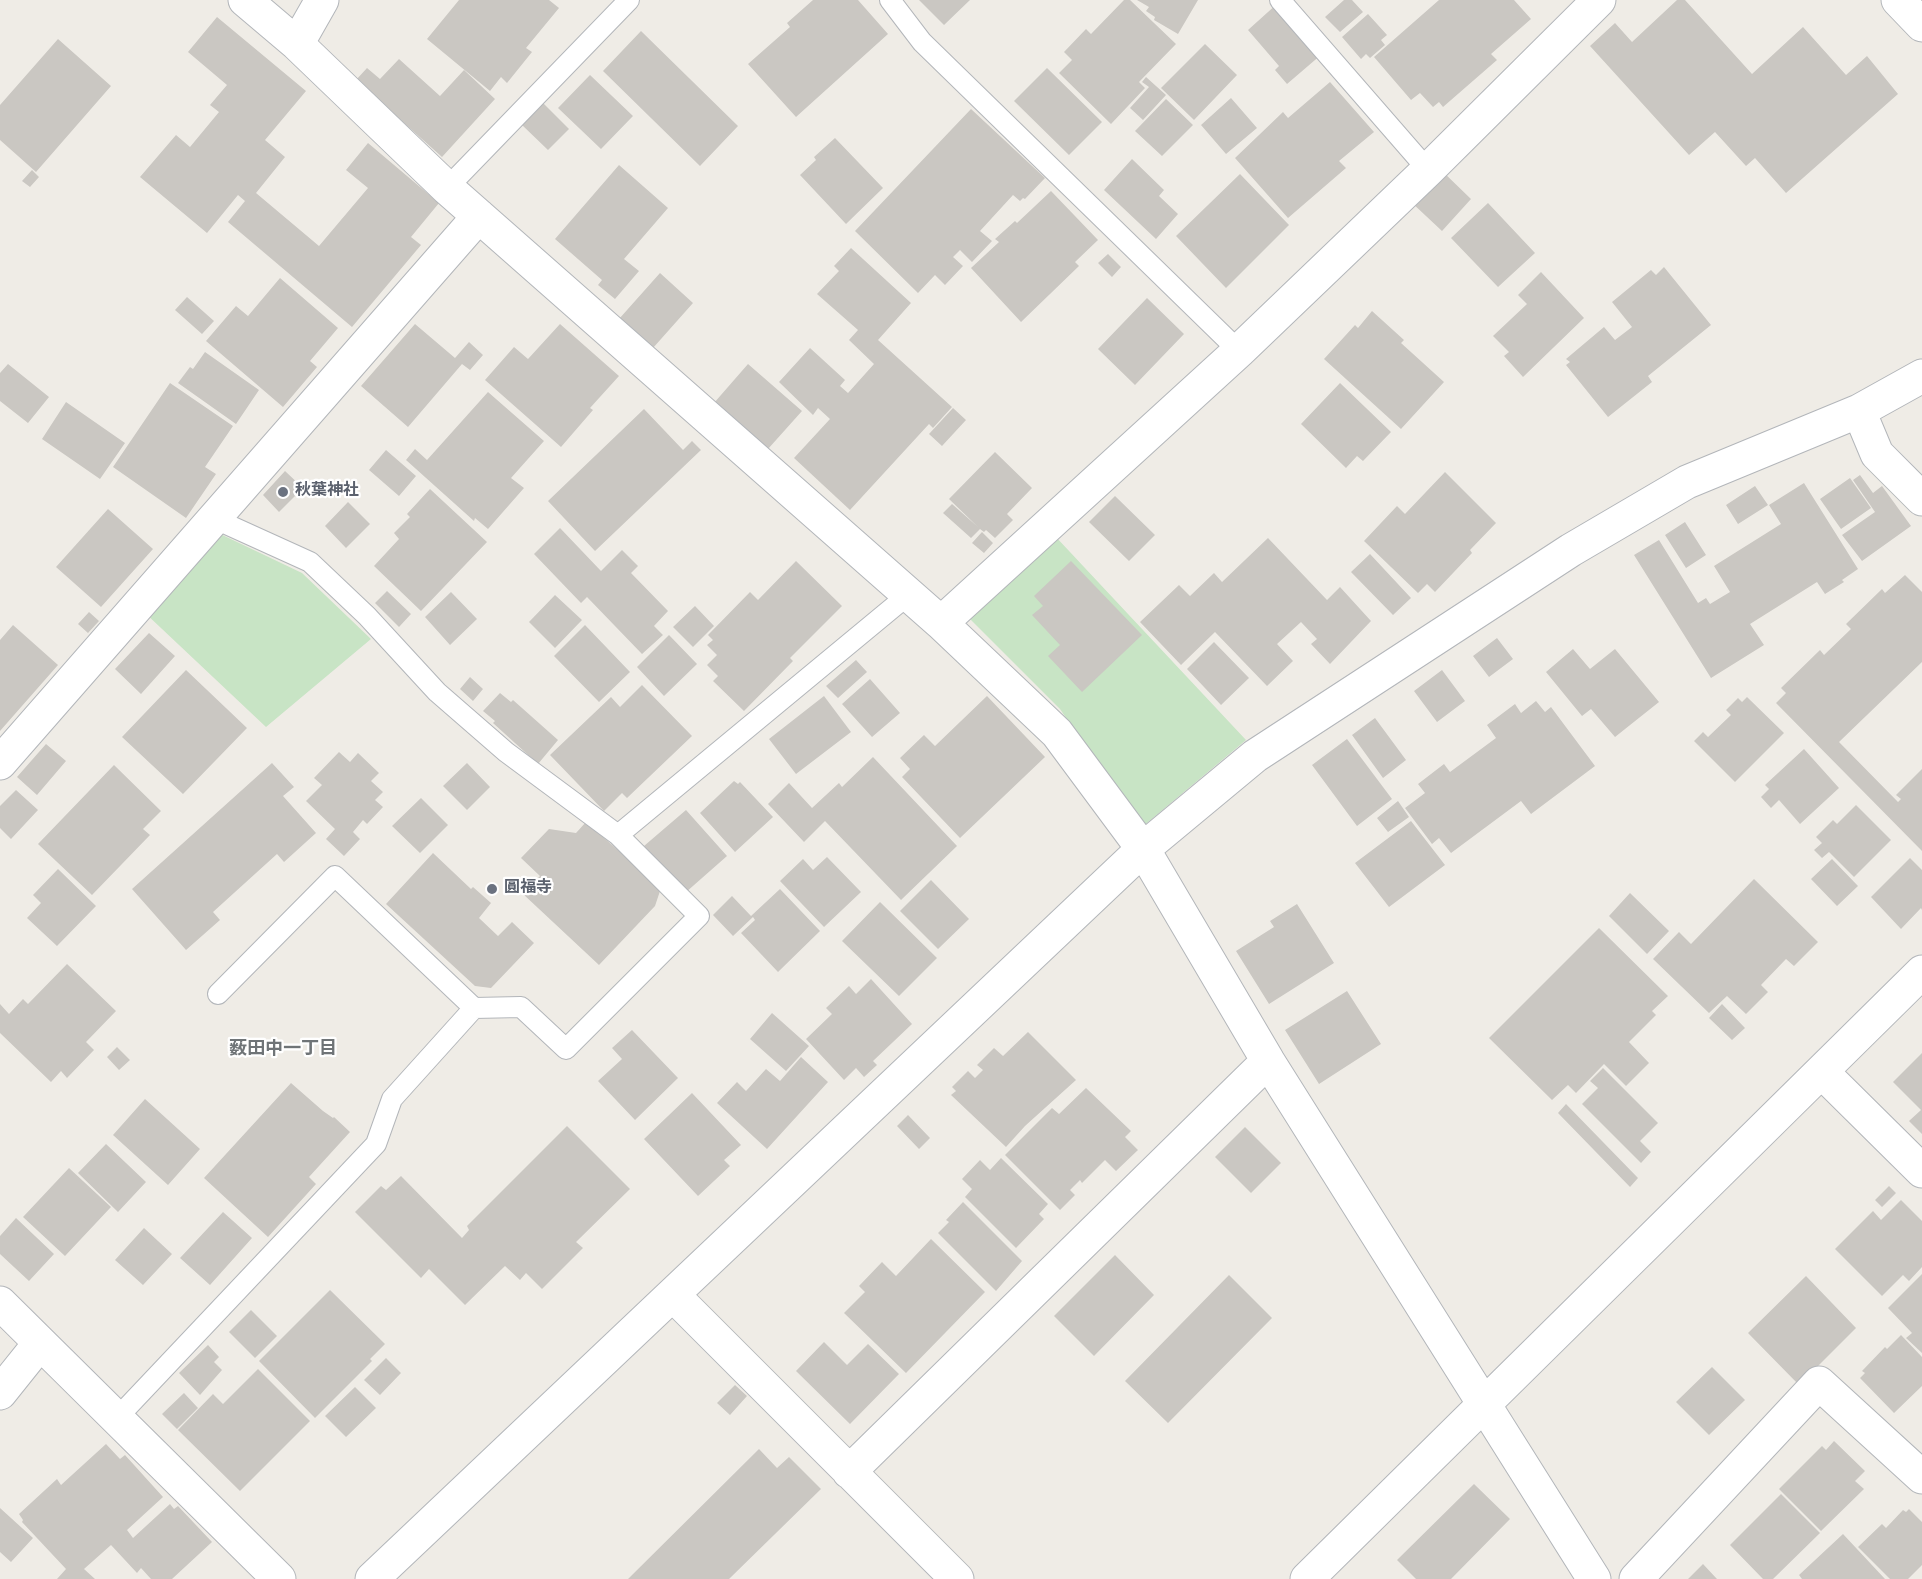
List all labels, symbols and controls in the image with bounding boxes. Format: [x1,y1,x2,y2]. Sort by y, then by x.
place label: 秋葉神社 [295,482,359,502]
marker: 秋葉神社 [276,485,290,499]
place label: 圓福寺 [504,879,552,899]
marker: 圓福寺 [485,882,499,896]
district label: 薮田中一丁目 [229,1039,337,1061]

